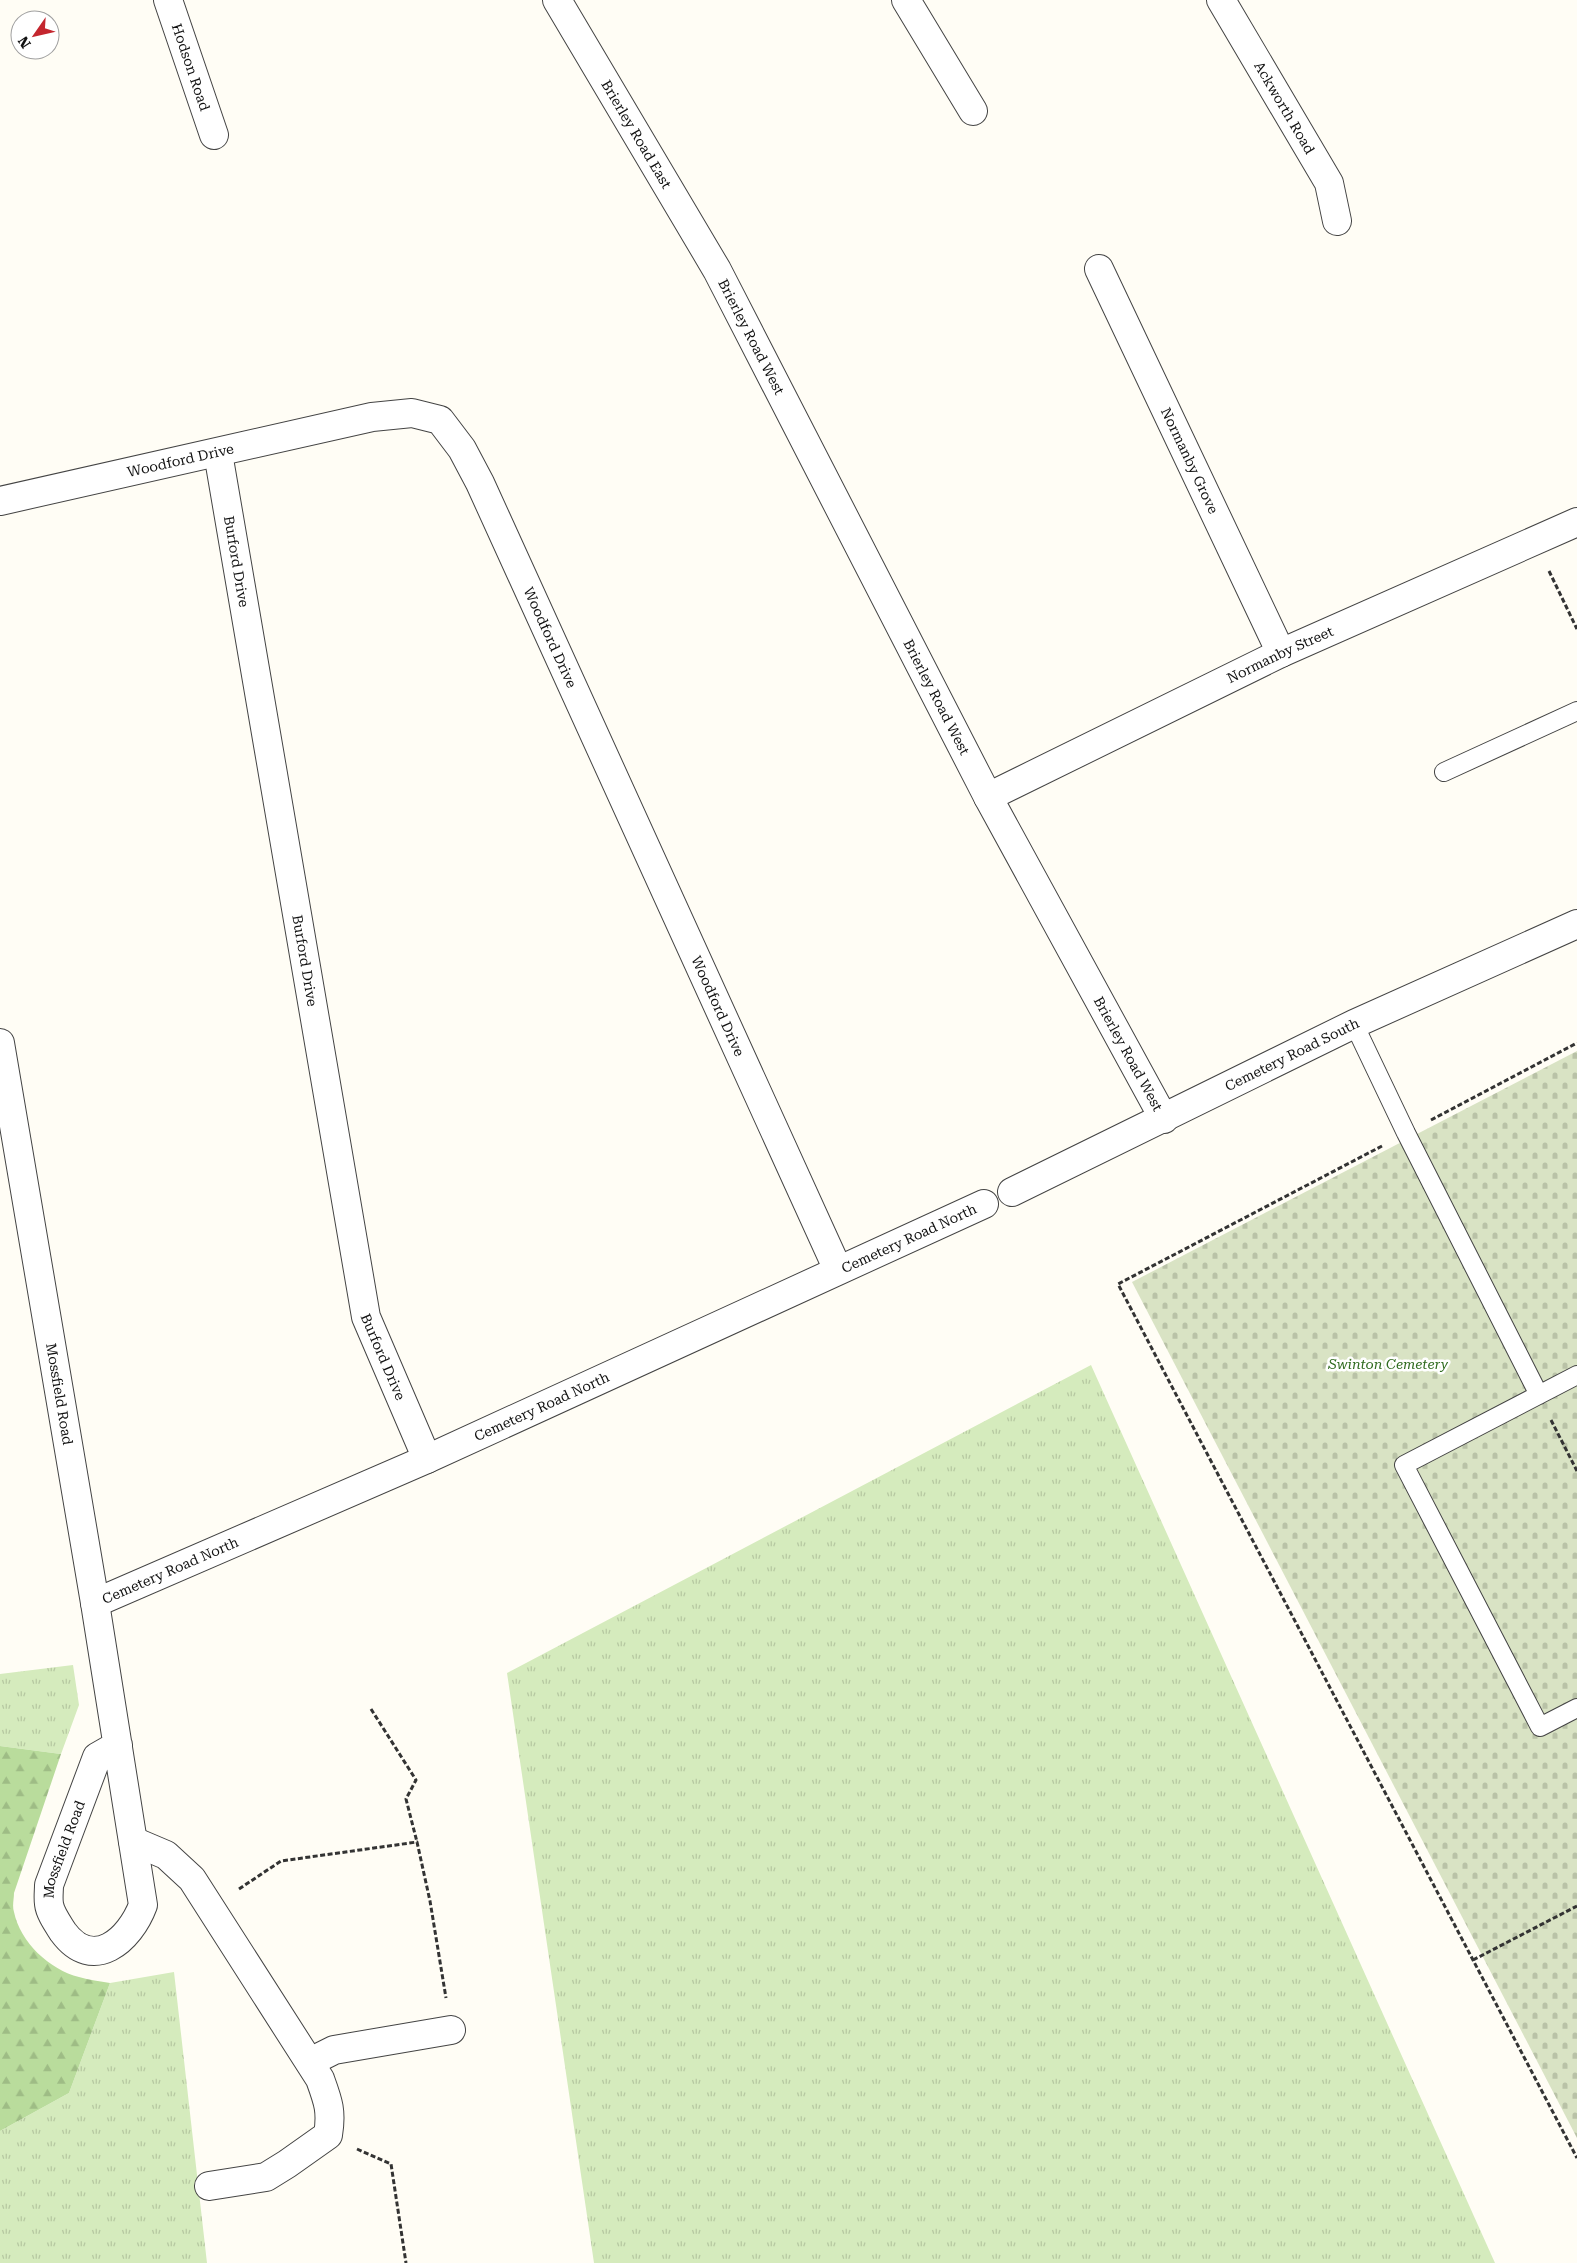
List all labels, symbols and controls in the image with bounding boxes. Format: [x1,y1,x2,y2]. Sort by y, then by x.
north arrow [10,10,60,60]
street label: Hodson Road [169,21,213,113]
text: N [14,33,34,51]
street label: Ackworth Road [1251,59,1318,157]
street label: Brierley Road East [598,77,675,191]
street label: Brierley Road West [715,276,788,397]
street label: Normanby Grove [1158,405,1222,517]
street label: Woodford Drive [126,440,235,480]
street label: Burford Drive [221,514,252,609]
street label: Woodford Drive [521,585,580,690]
street label: Normanby Street [1224,623,1336,686]
street label: Brierley Road West [900,636,973,758]
street label: Burford Drive [289,914,321,1008]
street label: Woodford Drive [688,953,748,1059]
street label: Brierley Road West [1091,994,1166,1114]
street label: Cemetery Road South [1222,1015,1362,1094]
street label: Cemetery Road North [839,1200,979,1276]
street label: Burford Drive [358,1311,409,1403]
street label: Mossfield Road [43,1342,76,1446]
park label: Swinton Cemetery [1327,1356,1449,1372]
street label: Cemetery Road North [472,1369,612,1444]
street label: Cemetery Road North [100,1534,241,1607]
street label: Mossfield Road [40,1798,88,1899]

